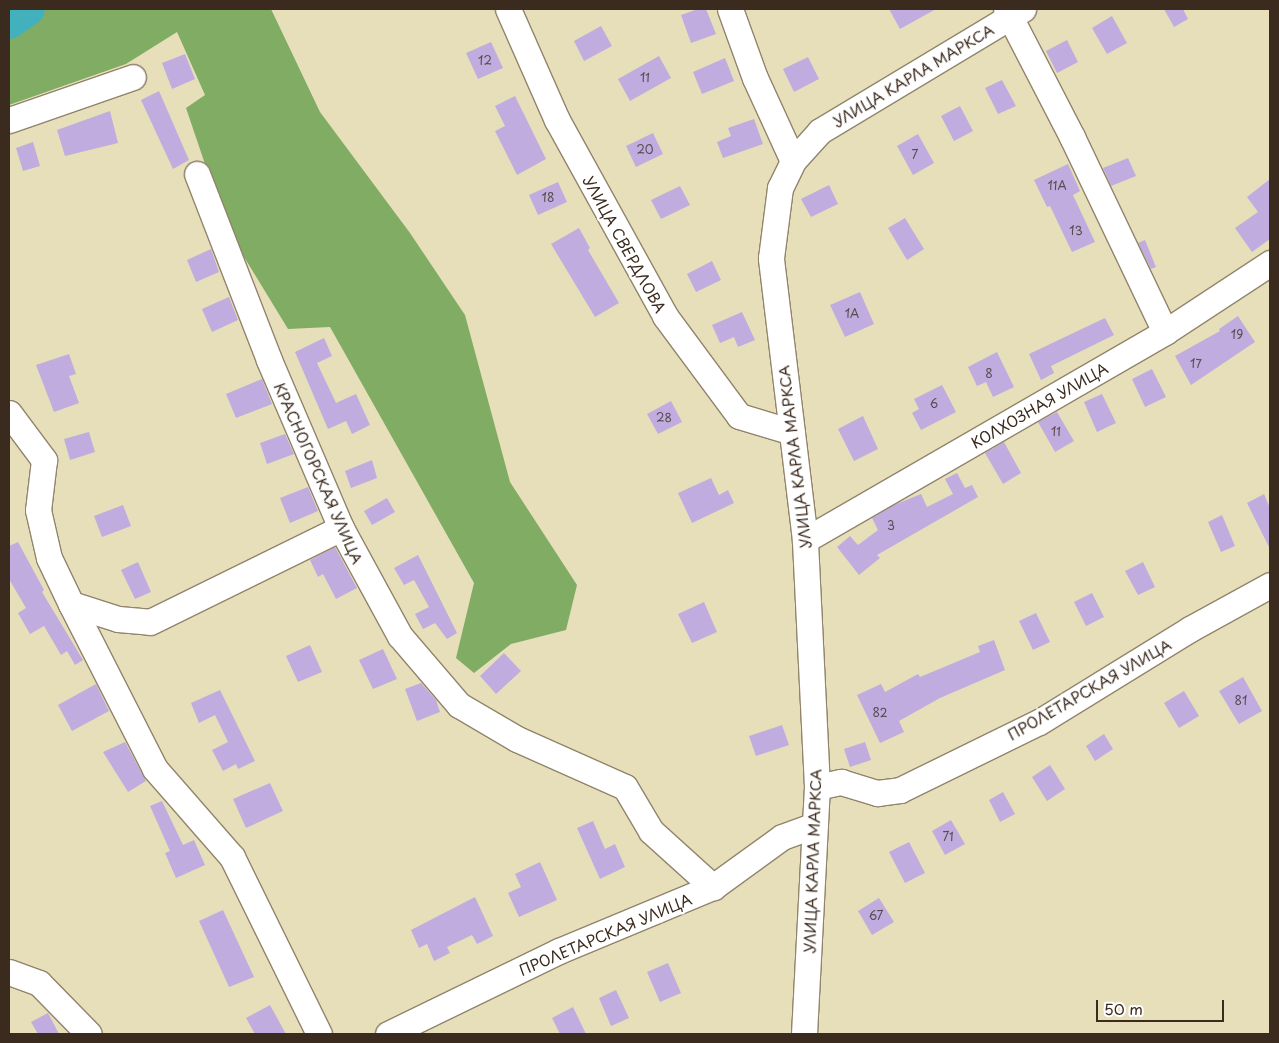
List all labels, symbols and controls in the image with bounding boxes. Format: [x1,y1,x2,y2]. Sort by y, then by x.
street label: УЛИЦА КАРЛА МАРКСА [829,19,997,131]
house number: 12 [478,54,492,68]
house number: 11 [640,71,650,85]
house number: 20 [636,143,654,157]
house number: 7 [912,148,918,162]
street label: УЛИЦА СВЕРДЛОВА [580,172,670,316]
house number: 11А [1047,179,1067,193]
house number: 18 [542,191,554,205]
house number: 13 [1069,224,1083,238]
house number: 1А [845,307,859,321]
house number: 19 [1231,328,1243,342]
house number: 17 [1190,357,1202,371]
street label: КОЛХОЗНАЯ УЛИЦА [967,358,1111,452]
street label: УЛИЦА КАРЛА МАРКСА [774,364,814,550]
house number: 8 [985,367,993,381]
street label: КРАСНОГОРСКАЯ УЛИЦА [271,380,367,566]
house number: 6 [930,397,938,411]
house number: 28 [656,411,672,425]
house number: 11 [1051,425,1061,439]
house number: 3 [887,519,895,533]
street label: ПРОЛЕТАРСКАЯ УЛИЦА [1004,635,1174,743]
house number: 81 [1235,694,1247,708]
house number: 82 [873,706,887,720]
street label: УЛИЦА КАРЛА МАРКСА [800,768,824,954]
house number: 71 [942,830,954,844]
street label: ПРОЛЕТАРСКАЯ УЛИЦА [516,889,694,979]
house number: 67 [869,909,883,923]
scale bar [1099,990,1226,1022]
text: 50 m [1104,997,1143,1020]

